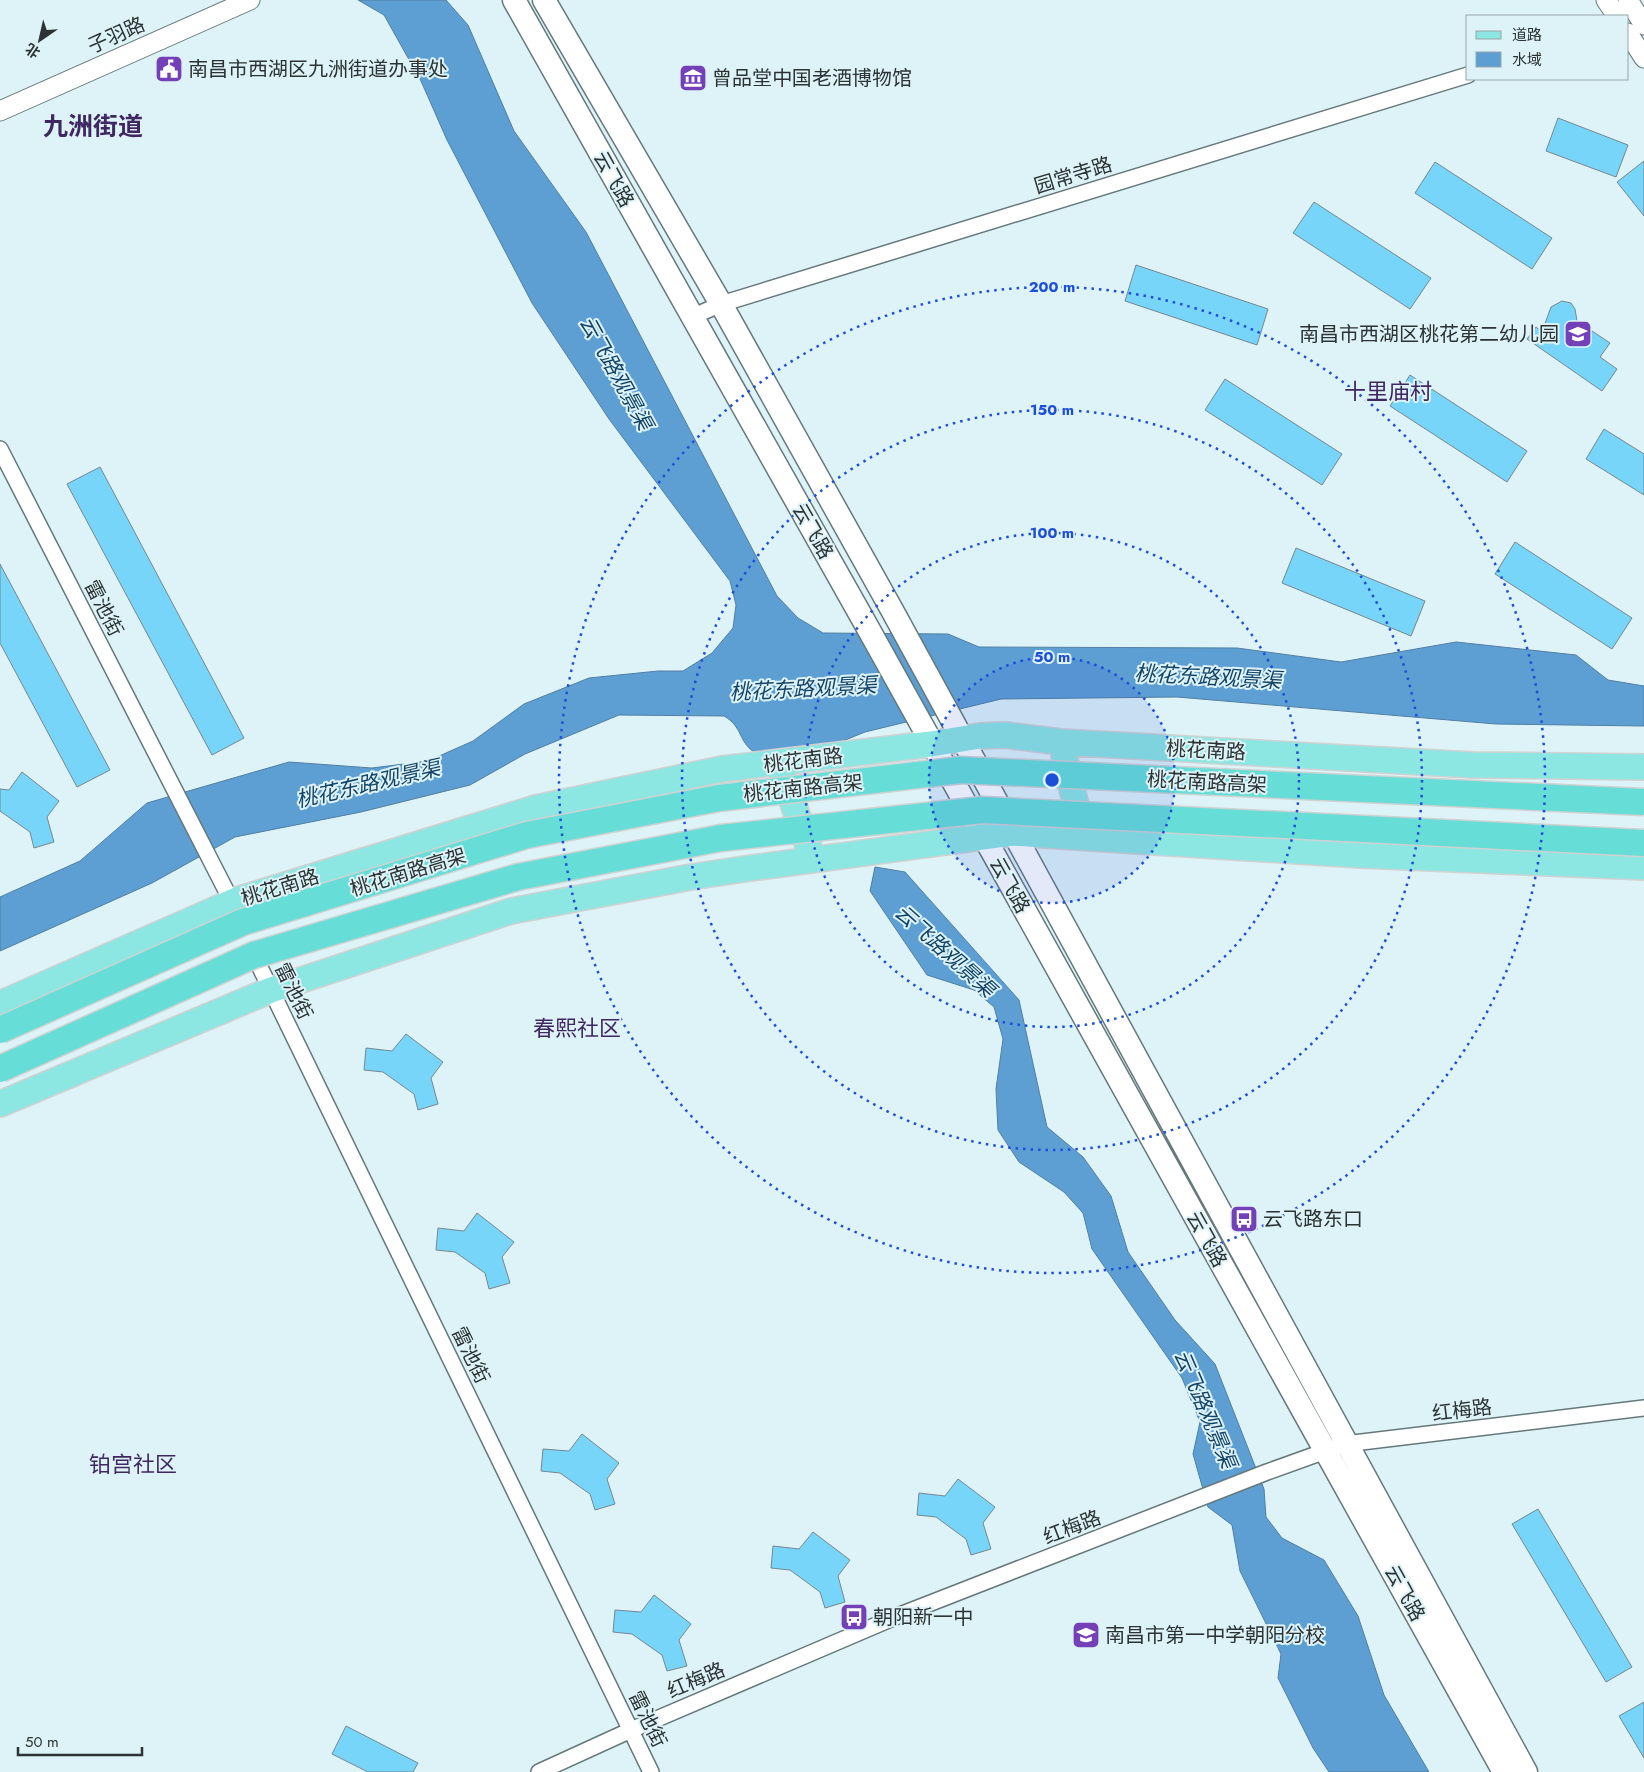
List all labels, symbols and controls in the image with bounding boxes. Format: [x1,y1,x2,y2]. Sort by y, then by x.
street label: 子羽路 [83,10,150,61]
north arrow [15,15,65,65]
legend [1466,15,1629,80]
text: 道路 [1512,24,1542,46]
text: 北 [21,39,44,63]
text: 水域 [1512,49,1542,71]
public building icon: 南昌市西湖区九洲街道办事处 [154,54,184,84]
place label: 南昌市西湖区九洲街道办事处 [188,55,448,84]
museum icon: 曾品堂中国老酒博物馆 [678,63,708,93]
place label: 曾品堂中国老酒博物馆 [712,64,912,93]
district label: 九洲街道 [43,108,143,144]
street label: 云飞路 [586,146,641,213]
street label: 园常寺路 [1031,150,1116,201]
text: 200 m [1029,276,1075,298]
water label: 云飞路观景渠 [572,311,661,438]
school or university icon: 南昌市西湖区桃花第二幼儿园 [1563,319,1593,349]
place label: 南昌市西湖区桃花第二幼儿园 [1299,320,1559,349]
district label: 十里庙村 [1344,375,1432,407]
text: 150 m [1030,399,1074,421]
street label: 云飞路 [785,498,840,564]
text: 100 m [1030,522,1074,544]
street label: 雷池街 [77,575,130,642]
text: 50 m [1034,646,1070,668]
water label: 桃花东路观景渠 [1134,658,1285,696]
water label: 桃花东路观景渠 [729,670,880,708]
street label: 桃花南路 [1165,734,1247,767]
street label: 桃花南路 [762,741,845,780]
water label: 桃花东路观景渠 [293,752,446,815]
street label: 桃花南路高架 [1146,765,1268,800]
street label: 桃花南路高架 [742,768,864,809]
centre of rings [1043,771,1061,789]
street label: 桃花南路高架 [347,841,470,904]
street label: 云飞路 [982,852,1037,919]
street label: 桃花南路 [238,862,323,913]
water label: 云飞路观景渠 [888,898,1004,1006]
street label: 雷池街 [267,958,320,1025]
district label: 春熙社区 [533,1012,621,1044]
bus stop icon: 云飞路东口 [1229,1204,1259,1234]
place label: 云飞路东口 [1263,1205,1363,1234]
street label: 云飞路 [1179,1206,1234,1273]
street label: 雷池街 [444,1322,497,1389]
water label: 云飞路观景渠 [1167,1345,1245,1476]
street label: 红梅路 [1431,1392,1494,1429]
district label: 铂宫社区 [89,1448,177,1480]
street label: 红梅路 [1039,1503,1105,1552]
street label: 云飞路 [1377,1560,1432,1627]
bus stop icon: 朝阳新一中 [839,1602,869,1632]
place label: 朝阳新一中 [873,1603,973,1632]
school or university icon: 南昌市第一中学朝阳分校 [1071,1620,1101,1650]
place label: 南昌市第一中学朝阳分校 [1105,1621,1325,1650]
street label: 红梅路 [663,1655,729,1706]
street label: 雷池街 [621,1686,674,1753]
scale bar [18,1724,141,1756]
text: 50 m [25,1731,59,1753]

